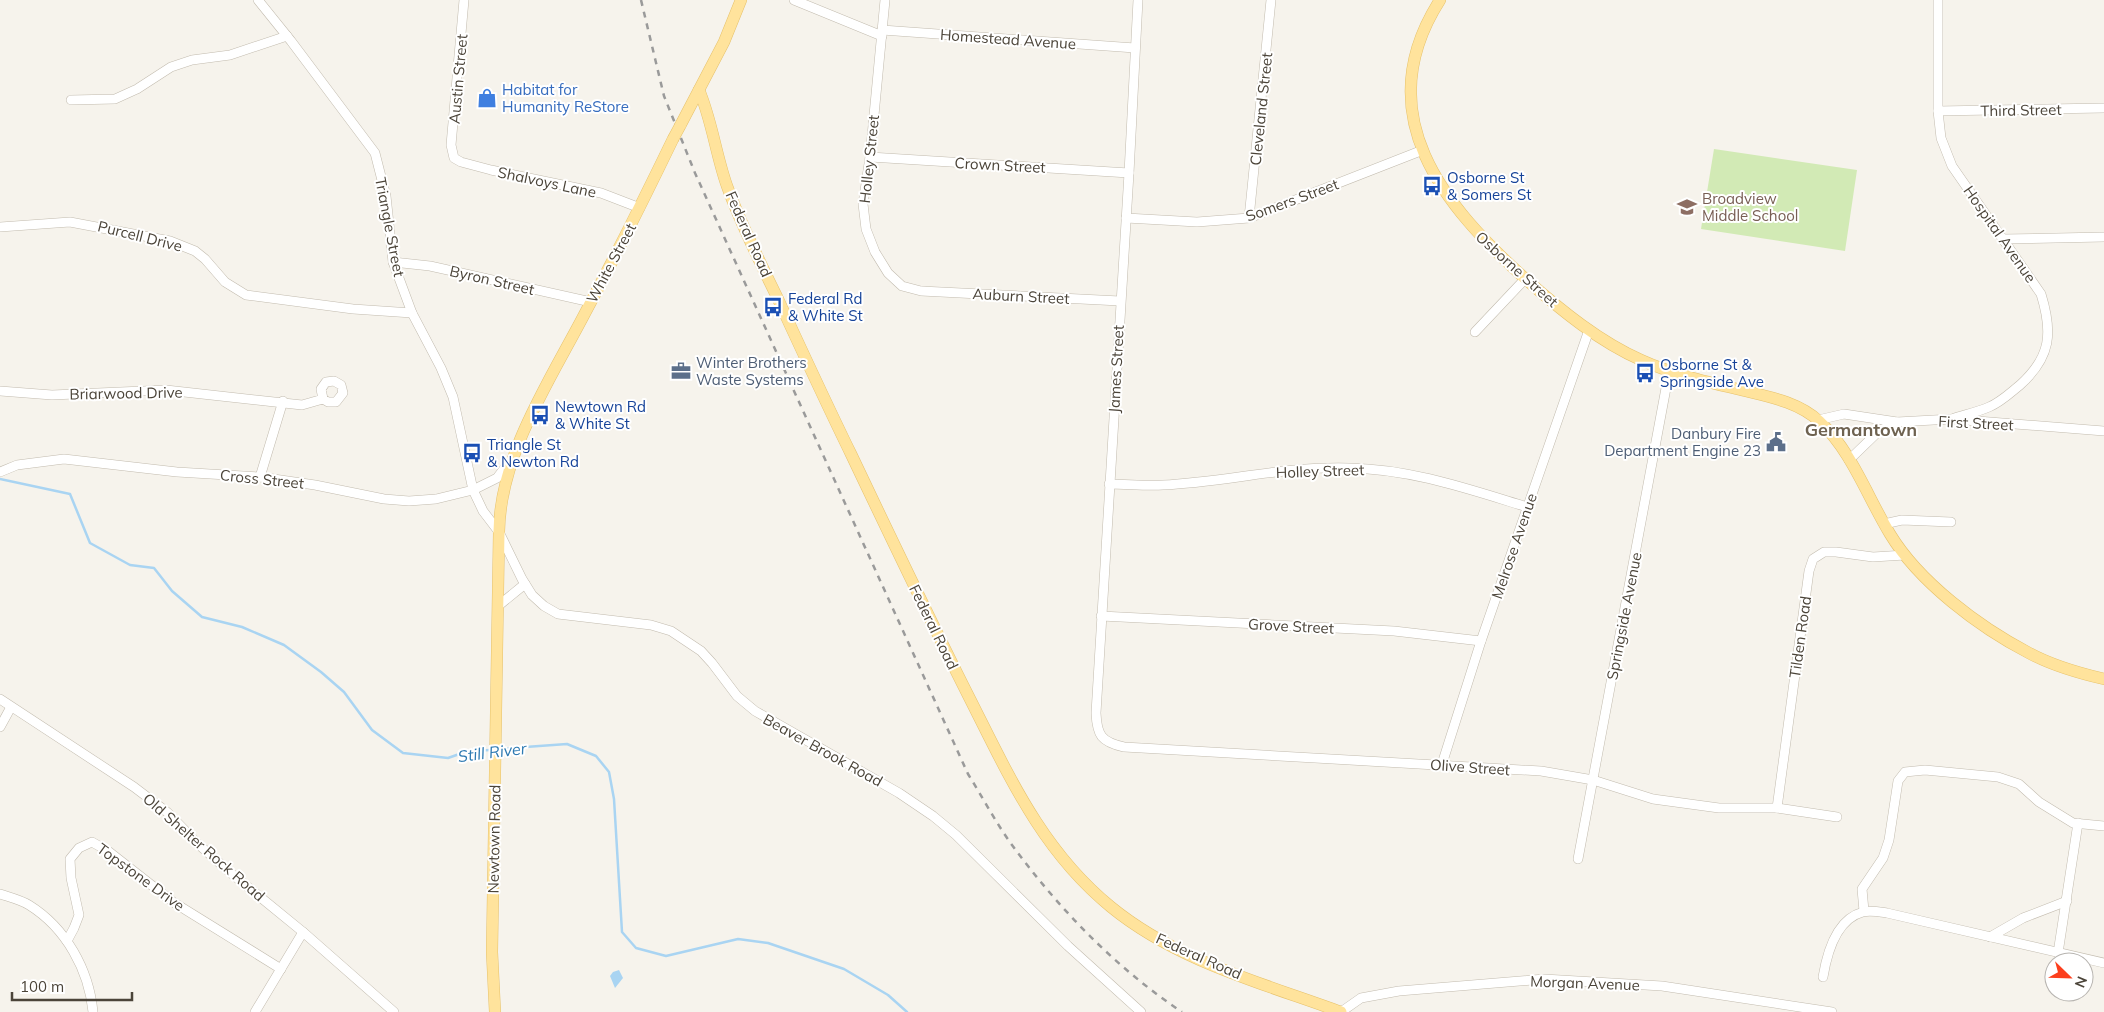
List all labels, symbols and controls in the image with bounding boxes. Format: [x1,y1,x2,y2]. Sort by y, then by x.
street label: Homestead Avenue [939,25,1077,53]
street label: Austin Street [445,33,471,125]
street label: Cleveland Street [1246,51,1276,167]
place label: Habitat for Humanity ReStore [502,80,629,116]
shop icon: Habitat for Humanity ReStore [476,87,498,109]
street label: Third Street [1980,100,2062,120]
street label: Holley Street [855,114,883,204]
street label: Crown Street [954,153,1046,177]
street label: Shalvoys Lane [496,162,598,202]
place label: Osborne St & Somers St [1447,168,1532,204]
street label: Somers Street [1243,174,1341,226]
bus stop icon: Osborne St & Somers St [1421,175,1443,197]
street label: Triangle Street [371,176,409,278]
street label: Hospital Avenue [1960,182,2040,286]
street label: Federal Road [722,188,776,280]
place label: Broadview Middle School [1702,189,1798,225]
school or university icon: Broadview Middle School [1676,196,1698,218]
street label: Purcell Drive [96,216,184,256]
street label: White Street [582,220,640,306]
street label: Osborne Street [1472,227,1562,311]
street label: Byron Street [448,261,536,299]
street label: Auburn Street [972,284,1070,308]
place label: Federal Rd & White St [788,289,863,325]
bus stop icon: Federal Rd & White St [762,296,784,318]
street label: James Street [1104,325,1128,413]
place label: Winter Brothers Waste Systems [696,353,807,389]
place label: Osborne St & Springside Ave [1660,355,1764,391]
office icon: Winter Brothers Waste Systems [670,360,692,382]
bus stop icon: Osborne St & Springside Ave [1634,362,1656,384]
street label: Briarwood Drive [69,383,183,403]
place label: Newtown Rd & White St [555,397,646,433]
bus stop icon: Newtown Rd & White St [529,404,551,426]
street label: First Street [1938,412,2014,434]
district label: Germantown [1805,418,1917,441]
place label: Danbury Fire Department Engine 23 [1604,424,1761,460]
public building icon: Danbury Fire Department Engine 23 [1765,431,1787,453]
place label: Triangle St & Newton Rd [487,435,579,471]
bus stop icon: Triangle St & Newton Rd [461,442,483,464]
street label: Holley Street [1275,460,1365,482]
street label: Cross Street [219,465,305,493]
street label: Melrose Avenue [1487,491,1541,601]
street label: Springside Avenue [1602,551,1646,681]
street label: Federal Road [905,581,963,673]
street label: Tilden Road [1785,595,1815,679]
street label: Grove Street [1247,614,1335,638]
street label: Beaver Brook Road [760,709,886,791]
water label: Still River [457,738,529,766]
street label: Olive Street [1429,755,1511,779]
street label: Newtown Road [484,785,504,893]
street label: Old Shelter Rock Road [139,789,269,905]
street label: Topstone Drive [93,839,189,915]
street label: Federal Road [1153,929,1245,983]
north arrow [2044,952,2094,1002]
scale bar [12,970,132,1002]
street label: Morgan Avenue [1530,972,1640,994]
text: N [2071,974,2091,990]
text: 100 m [20,977,64,996]

